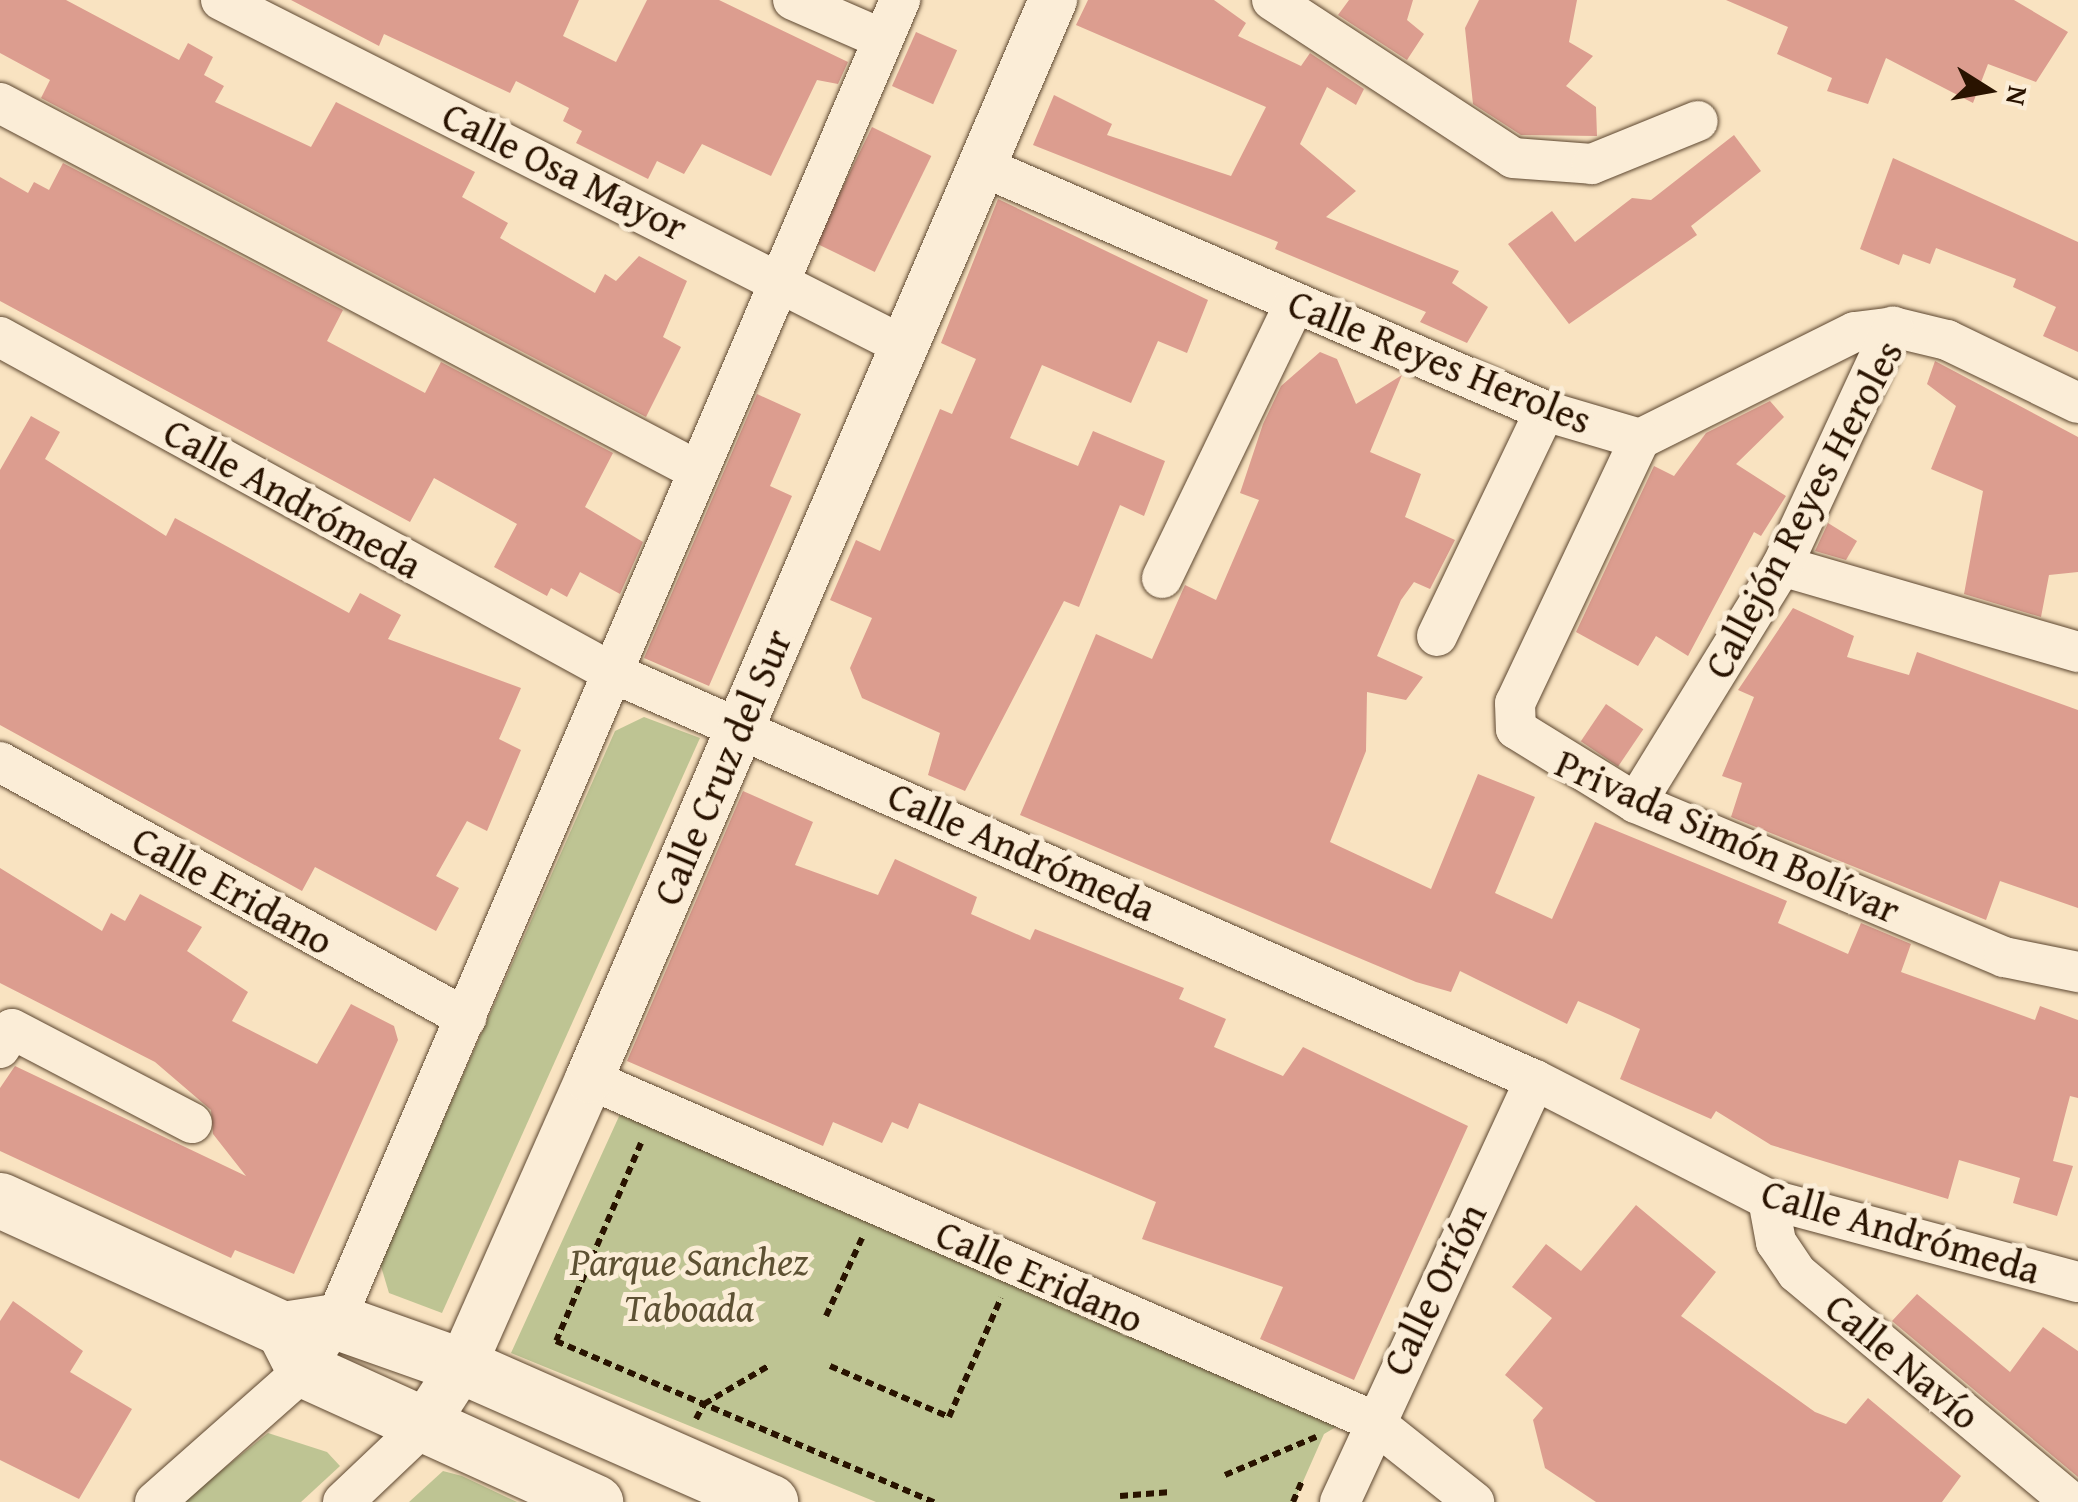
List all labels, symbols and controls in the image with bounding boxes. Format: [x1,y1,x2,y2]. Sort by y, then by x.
north arrow [1938,40,2038,140]
text: N [1996,83,2040,109]
street label: Calle Osa Mayor [435,91,695,251]
street label: Calle Reyes Heroles [1281,278,1599,444]
street label: Callejón Reyes Heroles [1694,332,1912,686]
street label: Calle Andrómeda [156,407,430,589]
street label: Calle Cruz del Sur [642,622,802,912]
street label: Privada Simón Bolívar [1549,739,1907,933]
street label: Calle Andrómeda [881,771,1163,931]
street label: Calle Eridano [124,815,342,965]
street label: Calle Andrómeda [1756,1168,2046,1294]
street label: Calle Orión [1372,1195,1496,1383]
street label: Calle Eridano [929,1209,1151,1343]
park label: Parque Sanchez Taboada [570,1237,808,1331]
street label: Calle Navío [1816,1283,1990,1439]

